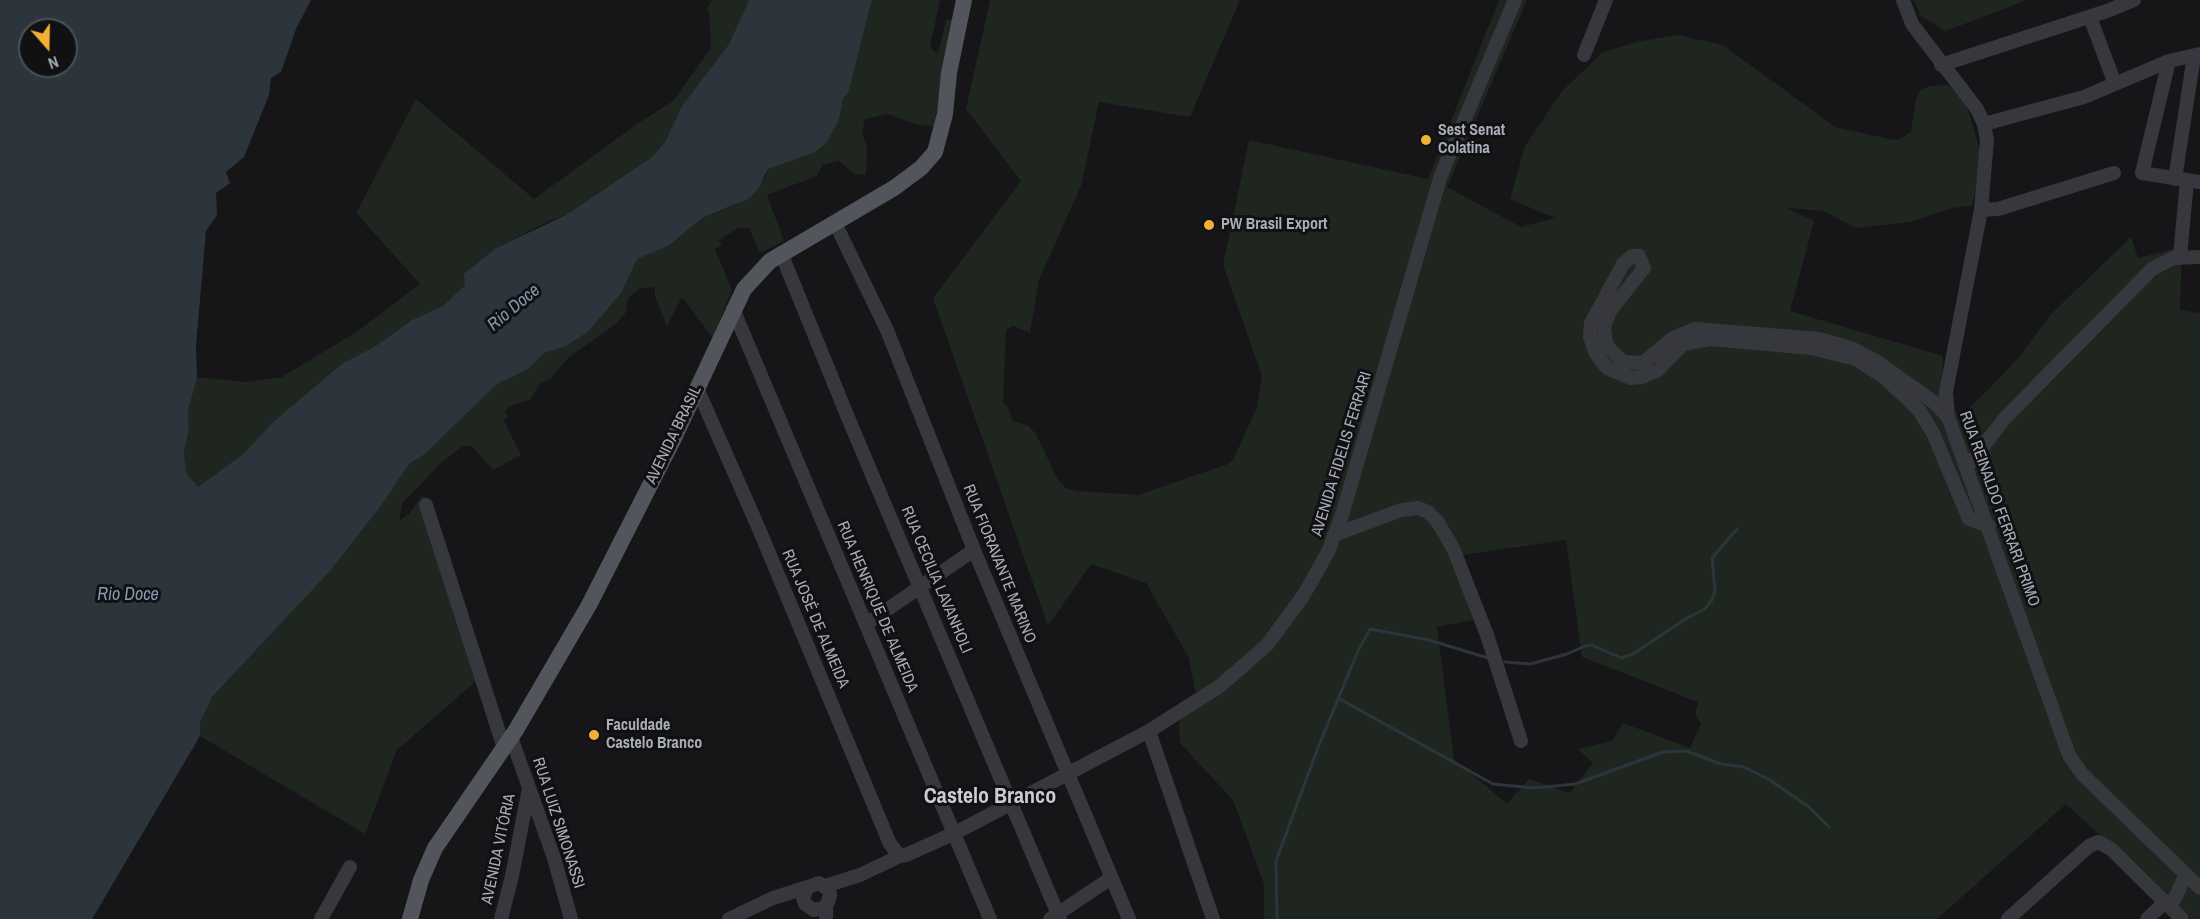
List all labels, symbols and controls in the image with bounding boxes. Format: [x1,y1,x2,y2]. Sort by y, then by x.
north arrow [18,18,78,78]
text: N [45,51,62,75]
place label: Sest Senat Colatina [1438,121,1505,159]
marker: Sest Senat Colatina [1419,133,1433,147]
place label: PW Brasil Export [1221,215,1327,235]
marker: PW Brasil Export [1202,218,1216,232]
water label: Rio Doce [483,280,545,336]
street label: AVENIDA FIDELIS FERRARI [1308,369,1376,539]
street label: AVENIDA BRASIL [642,383,706,487]
street label: RUA REINALDO FERRARI PRIMO [1955,409,2043,609]
street label: RUA FIORAVANTE MARINO [958,482,1040,646]
street label: RUA CECILIA LAVANHOLI [896,504,976,656]
street label: RUA HENRIQUE DE ALMEIDA [832,519,922,695]
street label: RUA JOSÉ DE ALMEIDA [777,547,853,691]
water label: Rio Doce [97,584,159,606]
place label: Faculdade Castelo Branco [606,716,702,754]
marker: Faculdade Castelo Branco [587,728,601,742]
street label: RUA LUIZ SIMONASSI [528,755,588,891]
district label: Castelo Branco [924,784,1056,810]
street label: AVENIDA VITÓRIA [478,792,520,906]

